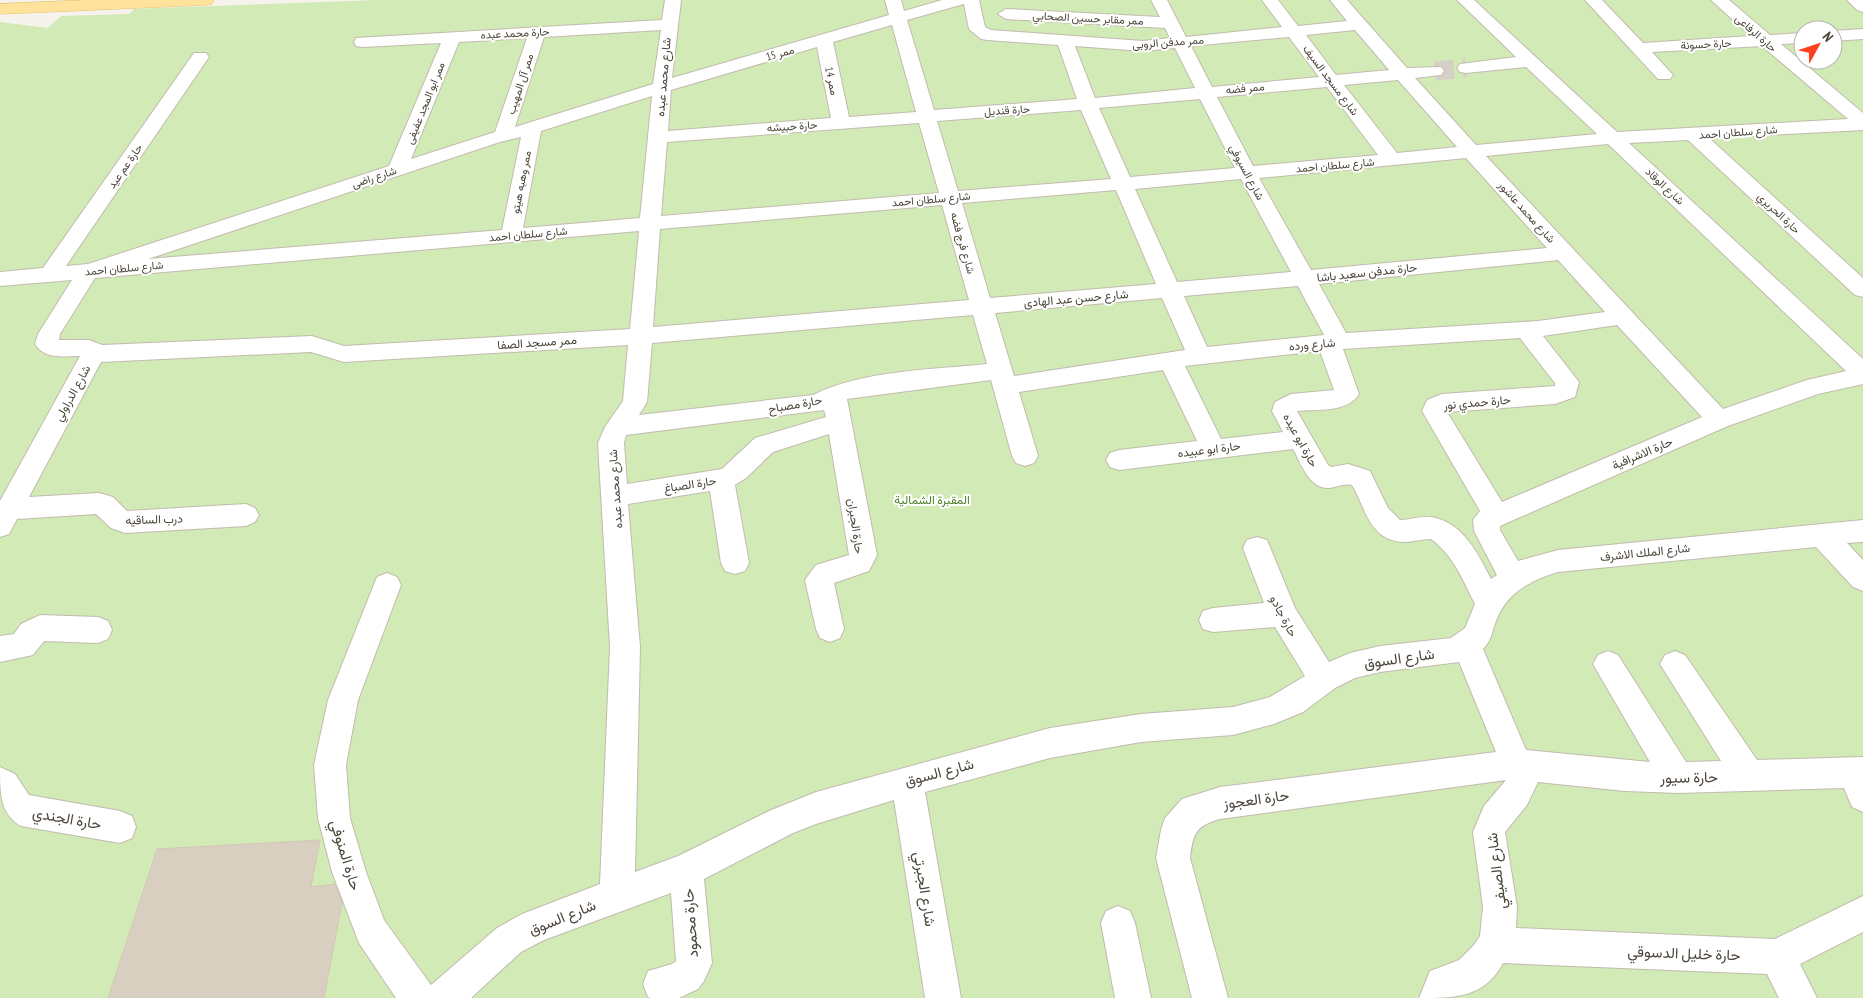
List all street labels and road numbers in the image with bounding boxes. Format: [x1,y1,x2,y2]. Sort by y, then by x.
street label: ممر مقابر حسين الصحابي [1032,8,1144,31]
street label: حارة الرفاعى [1732,11,1780,55]
street label: حارة محمد عبده [480,24,550,42]
street label: ممر مدفن الروبى [1132,33,1204,51]
street label: حارة حسونة [1680,36,1732,52]
street label: شارع محمد عبده [652,37,676,117]
street label: ممر 15 [764,42,796,64]
street label: شارع مسجد السيف [1299,42,1362,119]
street label: ممر آل المهيب [504,52,536,116]
street label: ممر ابو المجد عفيفى [402,60,448,146]
street label: ممر 14 [822,66,842,97]
street label: ممر فضه [1225,79,1265,97]
street label: حارة قنديل [983,101,1031,119]
street label: حارة حبيشه [766,117,818,135]
street label: شارع سلطان احمد [1698,122,1778,143]
street label: حارة عم عيد [105,141,146,192]
street label: شارع السيوفي [1224,142,1268,204]
street label: ممر وهبه هيتو [508,149,534,215]
street label: شارع سلطان احمد [1295,155,1375,176]
street label: شارع راضى [350,163,399,192]
street label: شارع الوقاد [1642,164,1688,209]
street label: شارع محمد عاشور [1494,177,1559,247]
street label: شارع سلطان احمد [891,189,971,210]
street label: حارة الحريري [1752,190,1803,239]
street label: شارع فرج فضه [947,210,979,276]
street label: شارع سلطان احمد [488,224,568,245]
street label: شارع سلطان احمد [84,258,164,279]
street label: حارة مدفن سعيد باشا [1316,259,1418,286]
street label: شارع حسن عبد الهادى [1023,286,1129,312]
street label: ممر مسجد الصفا [497,332,577,353]
street label: شارع ورده [1288,335,1336,355]
street label: شارع الدراولي [50,362,96,425]
street label: حارة مصباح [767,392,824,418]
street label: حارة حمدي نور [1442,392,1512,415]
street label: حارة ابو عيده [1279,410,1322,470]
street label: حارة الاشرافية [1610,434,1675,473]
street label: حارة ابو عبيده [1177,438,1242,461]
street label: شارع محمد عبده [605,449,627,529]
street label: حارة الصباغ [663,472,718,498]
street label: حارة الجبران [844,497,867,555]
street label: درب الساقيه [125,510,183,528]
street label: شارع الملك الاشرف [1599,540,1691,566]
street label: حارة جادو [1266,593,1301,640]
street label: شارع السوق [1363,644,1436,674]
street label: شارع السوق [902,754,976,792]
street label: حارة سيور [1659,767,1718,787]
street label: حارة العجوز [1221,785,1290,813]
street label: حارة الجندي [30,803,103,837]
street label: حارة المنوفي [322,817,366,894]
street label: شارع الصيفي [1482,831,1514,910]
street label: شارع الجبرتي [906,850,940,929]
street label: حارة محمود [678,888,702,958]
street label: شارع السوق [526,895,599,941]
street label: حارة خليل الدسوقي [1627,942,1741,968]

